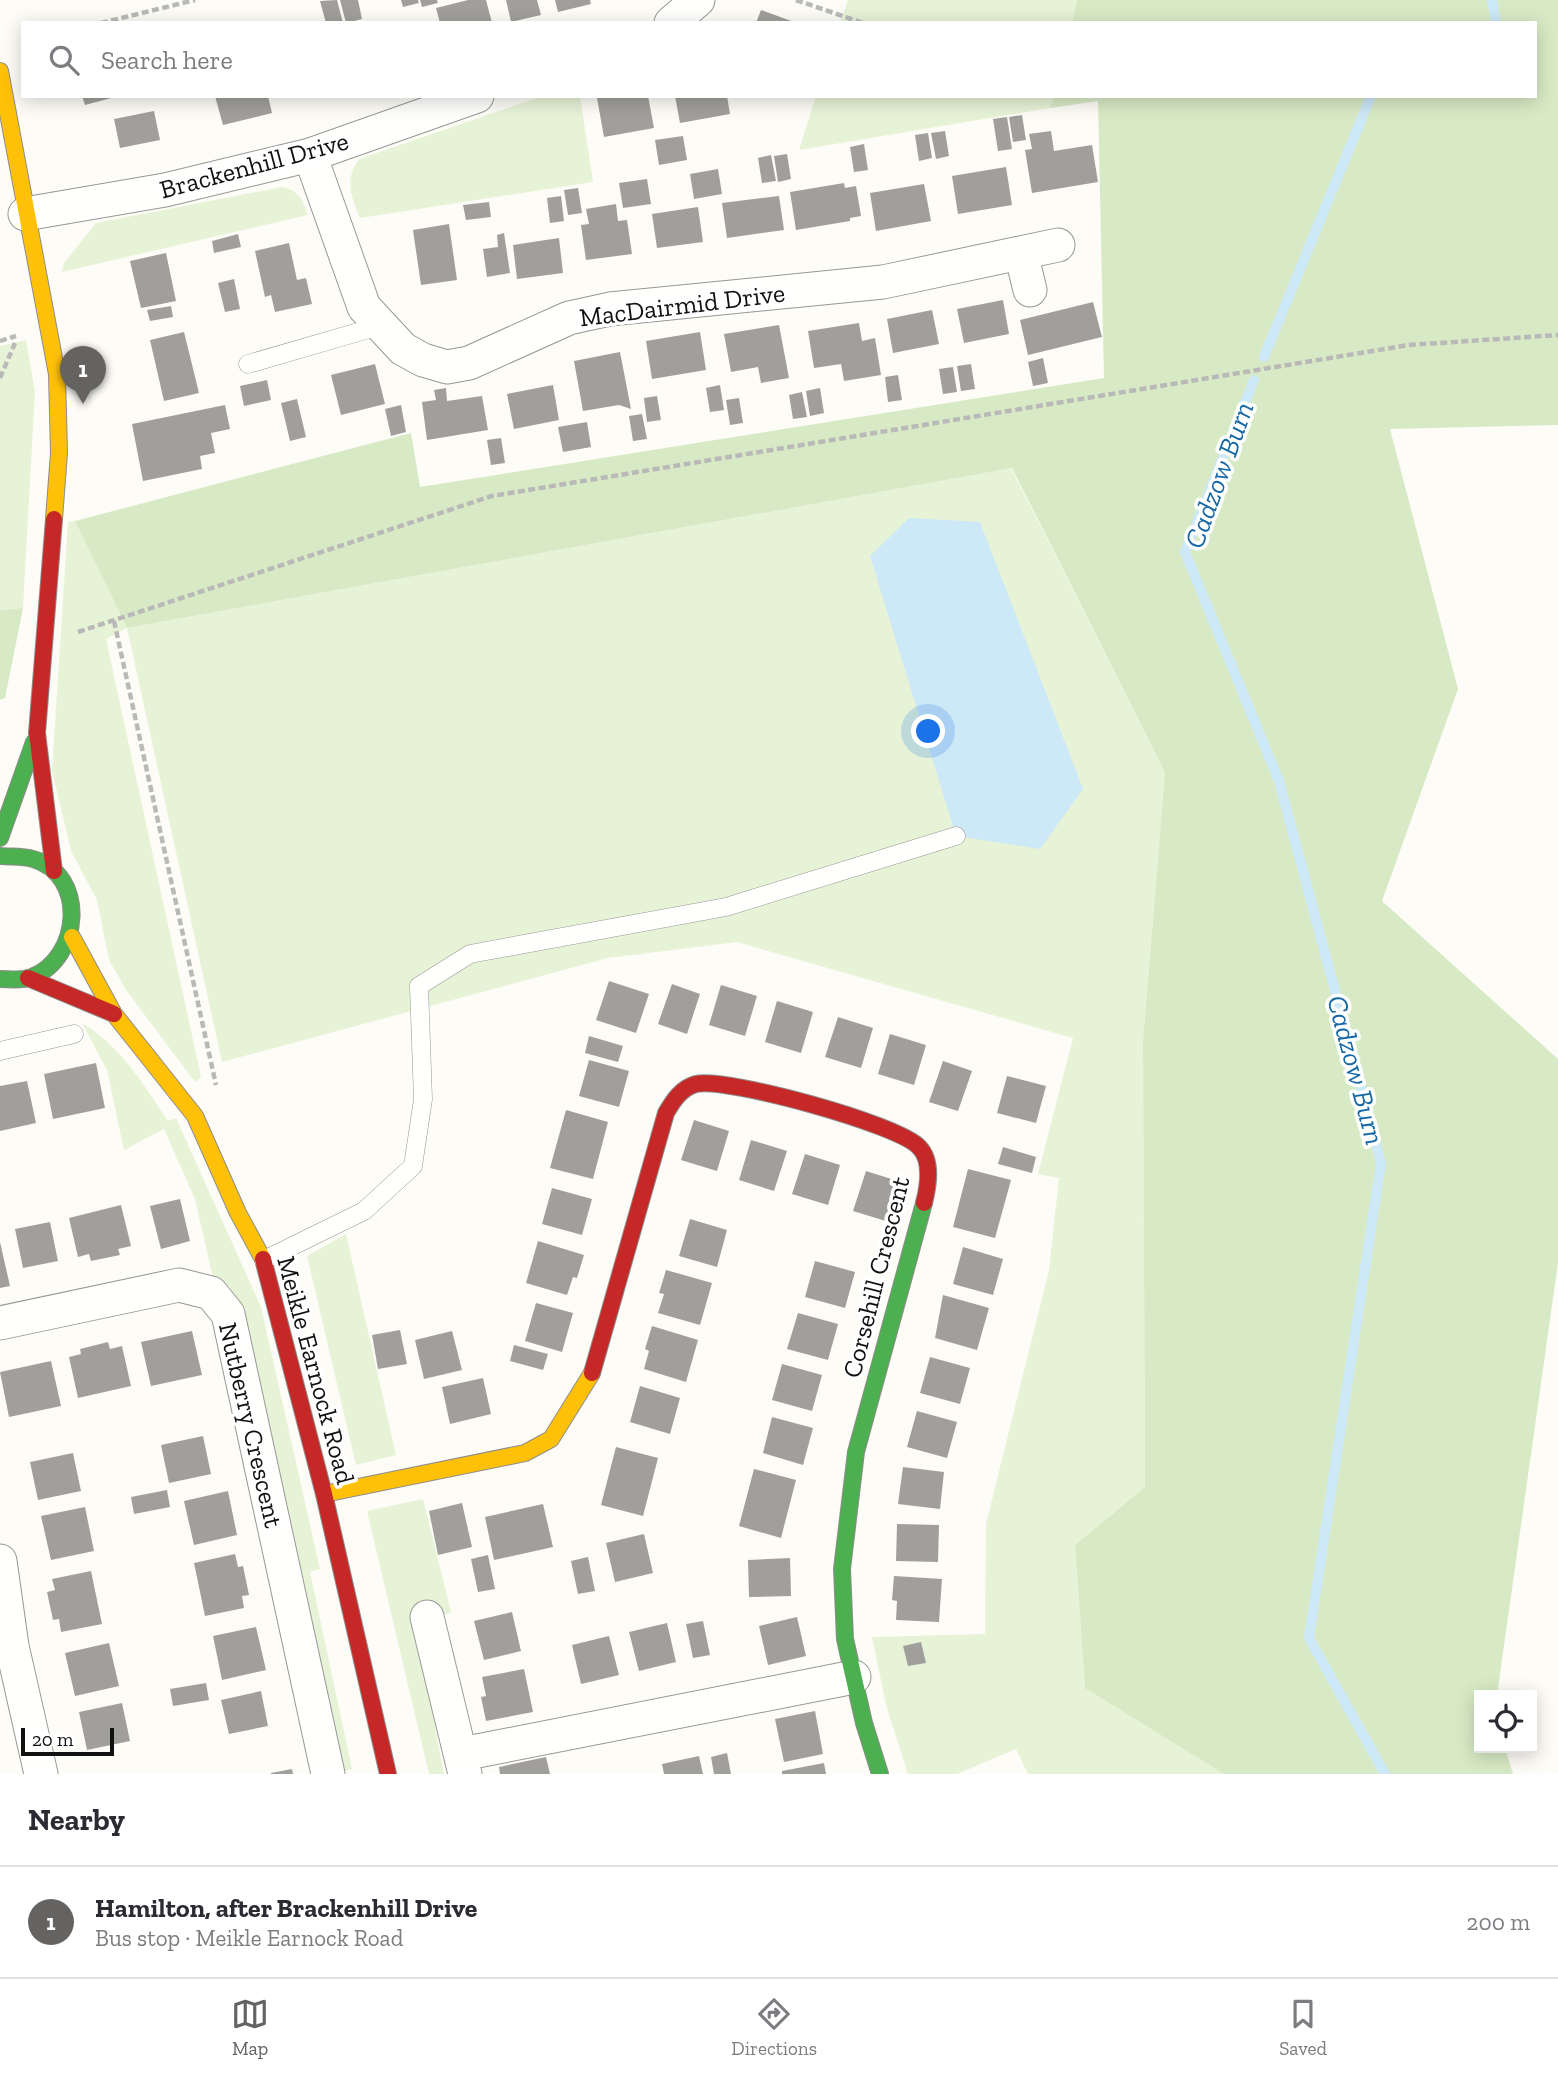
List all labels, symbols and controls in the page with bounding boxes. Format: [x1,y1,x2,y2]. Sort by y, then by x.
search box [21,21,1537,98]
icon: search [45,41,83,79]
text: Search here [101,44,233,76]
street label: Brackenhill Drive [156,124,352,206]
street label: MacDairmid Drive [577,277,787,333]
pin: 1 [60,346,106,404]
water label: Cadzow Burn [1177,397,1261,553]
your location [911,714,945,748]
water label: Cadzow Burn [1320,992,1392,1148]
street label: Corsehill Crescent [836,1173,917,1381]
street label: Meikle Earnock Road [270,1252,362,1488]
street label: Nutberry Crescent [212,1319,290,1531]
map controls [1474,1690,1537,1753]
button: locate [1474,1690,1537,1753]
scale bar [21,1725,114,1757]
text: 20 m [32,1728,73,1751]
text: Nearby [28,1802,125,1838]
text: Hamilton, after Brackenhill Drive [95,1892,477,1924]
text: 1 [46,1908,56,1936]
text: 200 m [1467,1908,1530,1936]
text: Bus stop · Meikle Earnock Road [95,1924,403,1952]
tab: Map [231,1995,269,2060]
tab: Directions [731,1995,817,2060]
tab: Saved [1279,1995,1327,2060]

